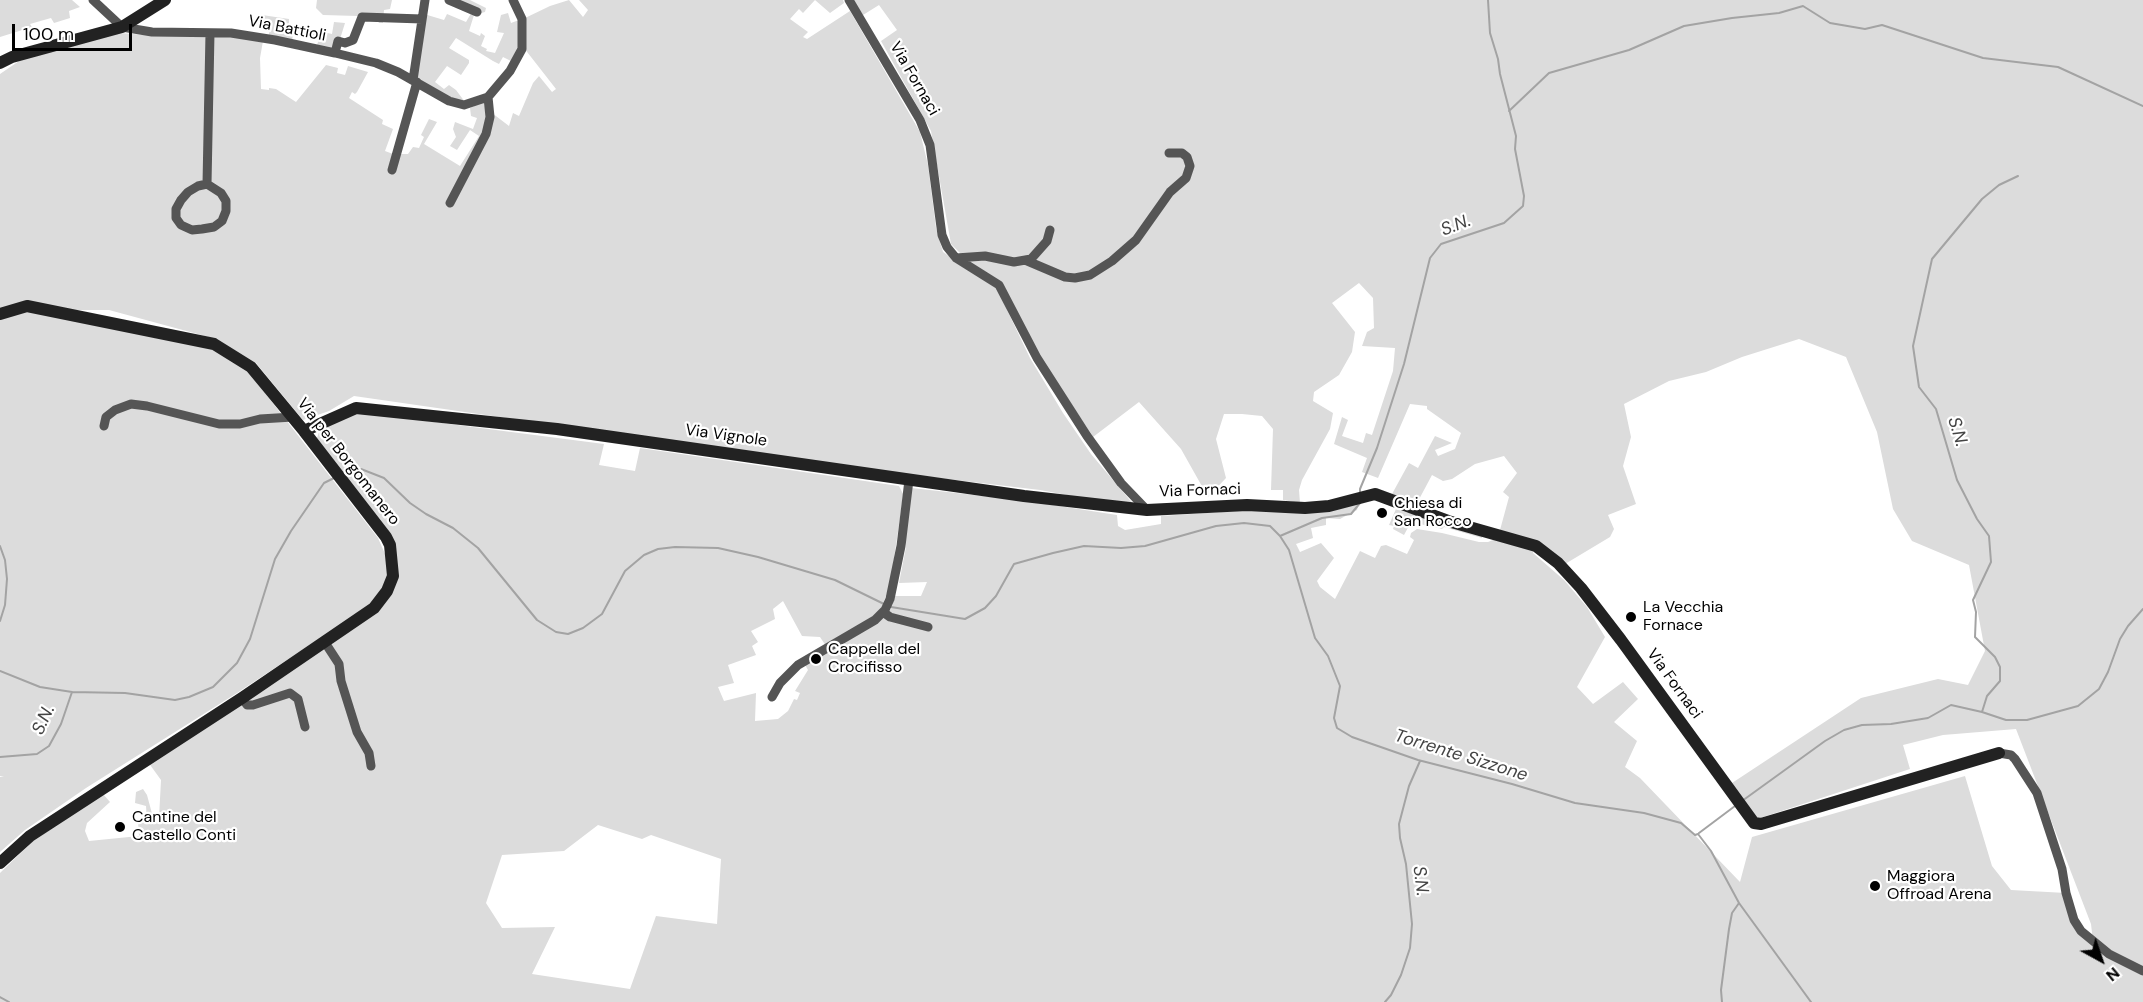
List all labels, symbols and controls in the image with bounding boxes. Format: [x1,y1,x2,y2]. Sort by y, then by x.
scale bar [15,12,135,50]
street label: Via Battioli [246,12,328,46]
text: 100 m [23,22,74,46]
street label: Via Fornaci [885,39,943,119]
water label: S.N. [1438,211,1474,241]
street label: Via per Borgomanero [292,395,404,529]
water label: S.N. [1942,414,1972,450]
street label: Via Vignole [684,421,768,451]
street label: Via Fornaci [1159,480,1241,502]
place label: Chiesa di San Rocco [1394,494,1472,532]
marker: Chiesa di San Rocco [1375,506,1389,520]
place label: La Vecchia Fornace [1643,598,1723,636]
marker: La Vecchia Fornace [1624,610,1638,624]
place label: Cappella del Crocifisso [828,640,920,678]
street label: Via Fornaci [1642,645,1706,723]
marker: Cappella del Crocifisso [809,652,823,666]
water label: S.N. [28,702,60,738]
water label: Torrente Sizzone [1392,725,1530,787]
place label: Cantine del Castello Conti [132,808,236,846]
marker: Cantine del Castello Conti [113,820,127,834]
water label: S.N. [1407,865,1433,897]
place label: Maggiora Offroad Arena [1887,867,1992,905]
marker: Maggiora Offroad Arena [1868,879,1882,893]
north arrow [2071,930,2131,990]
text: N [2102,962,2124,986]

